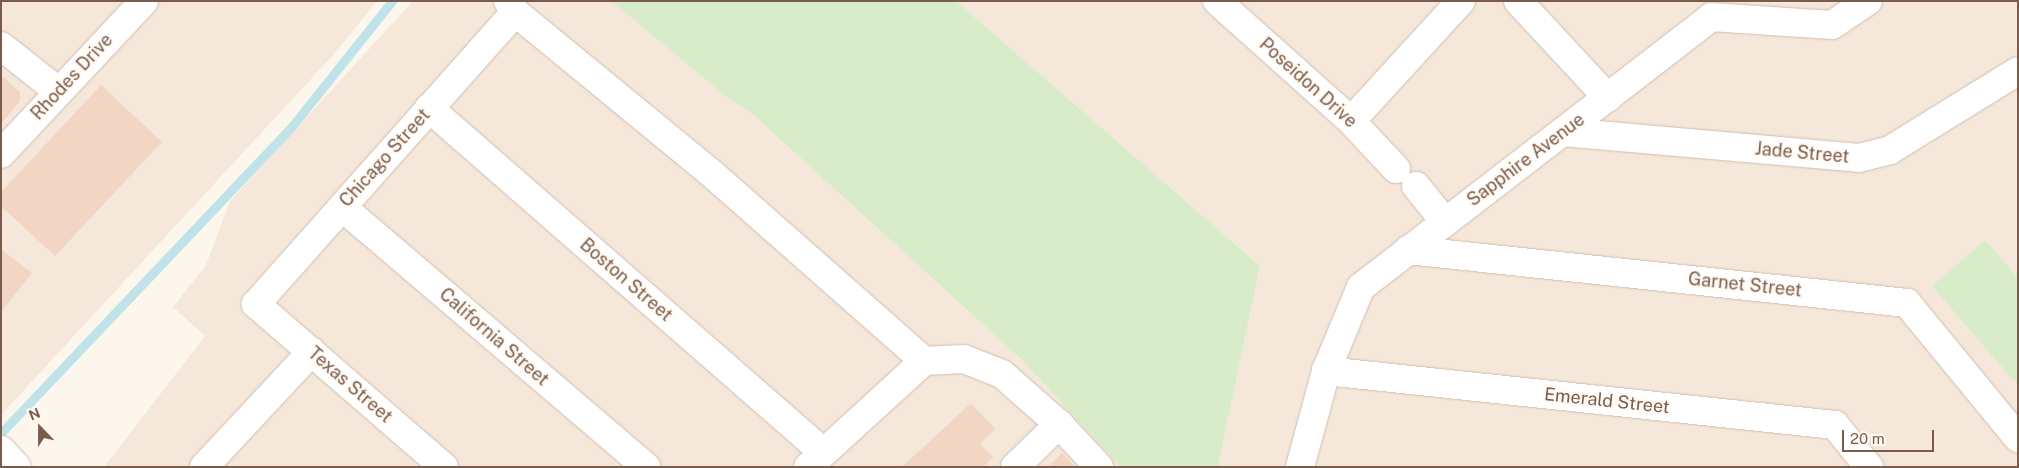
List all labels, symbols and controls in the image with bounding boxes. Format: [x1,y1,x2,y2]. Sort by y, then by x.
street label: Rhodes Drive [27,29,117,125]
street label: Poseidon Drive [1255,34,1361,132]
street label: Chicago Street [335,104,435,212]
street label: Sapphire Avenue [1463,109,1589,211]
street label: Jade Street [1754,138,1850,168]
street label: Boston Street [575,234,677,326]
street label: Garnet Street [1687,268,1803,302]
street label: California Street [435,284,553,390]
street label: Texas Street [303,342,397,428]
street label: Emerald Street [1543,384,1671,418]
north arrow [15,403,65,453]
text: N [26,405,42,424]
scale bar [1844,420,1936,452]
text: 20 m [1850,430,1885,447]

